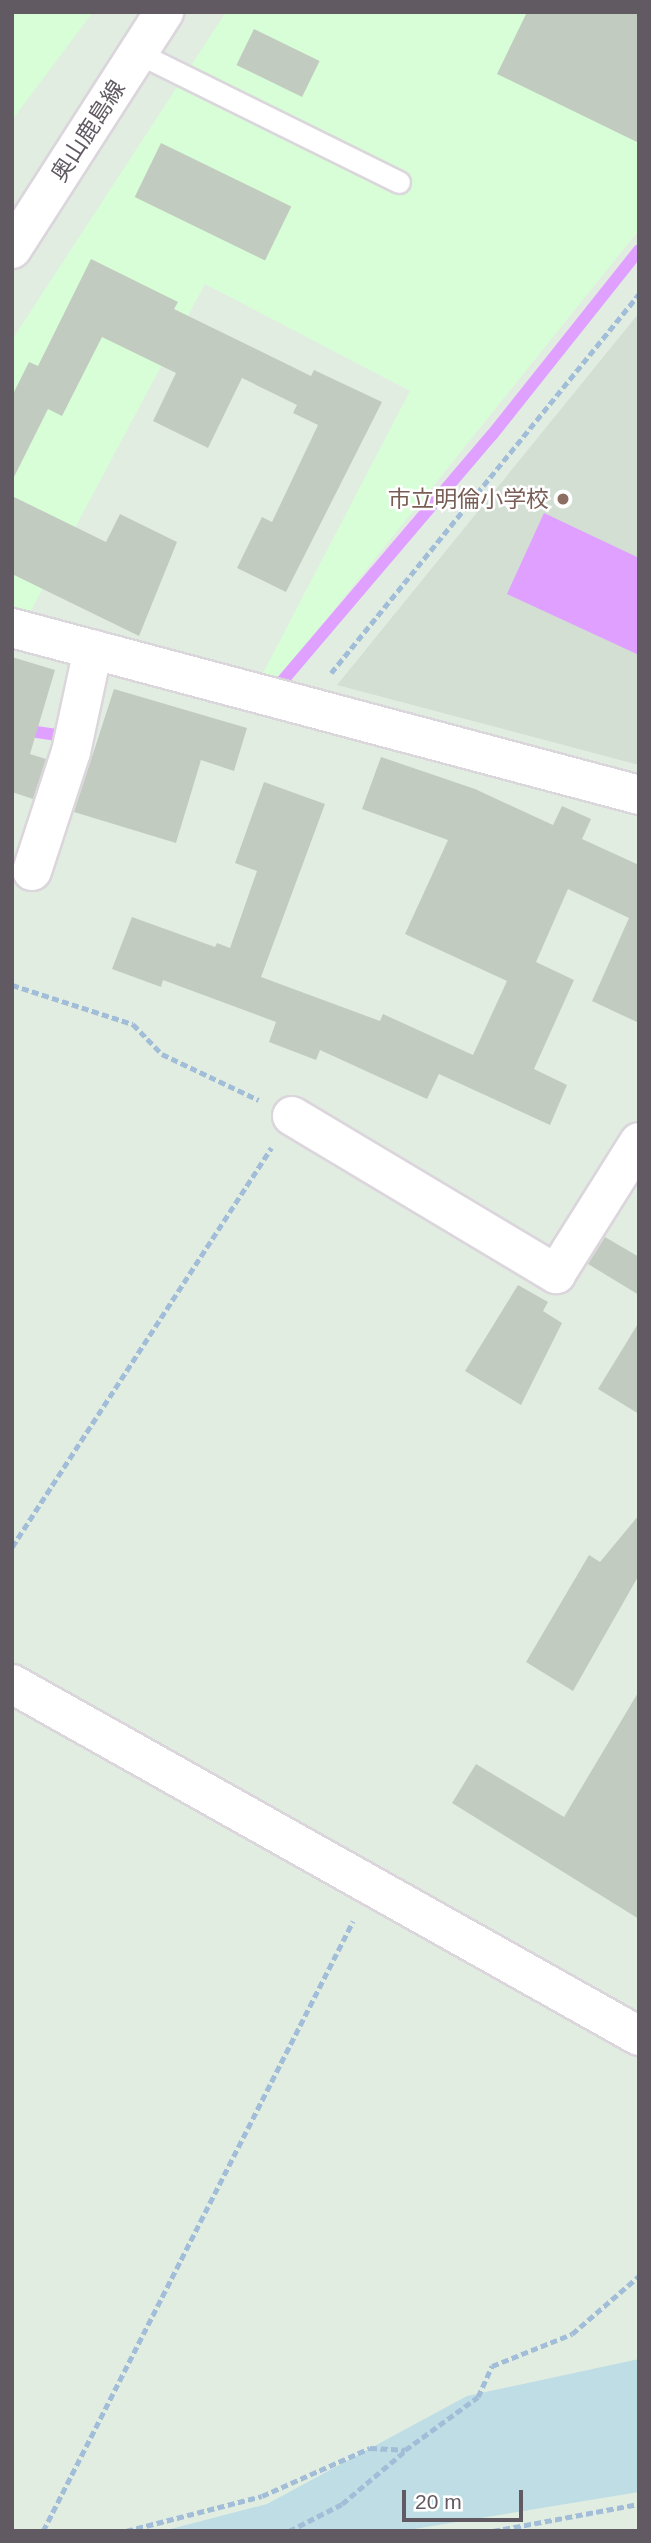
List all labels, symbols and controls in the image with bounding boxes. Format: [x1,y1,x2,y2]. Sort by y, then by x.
street label: 奥山鹿島線 [45,75,131,187]
place label: 市立明倫小学校 [388,485,549,513]
marker: 市立明倫小学校 [555,491,571,507]
scale bar [406,2476,527,2520]
text: 20 m [415,2490,462,2513]

